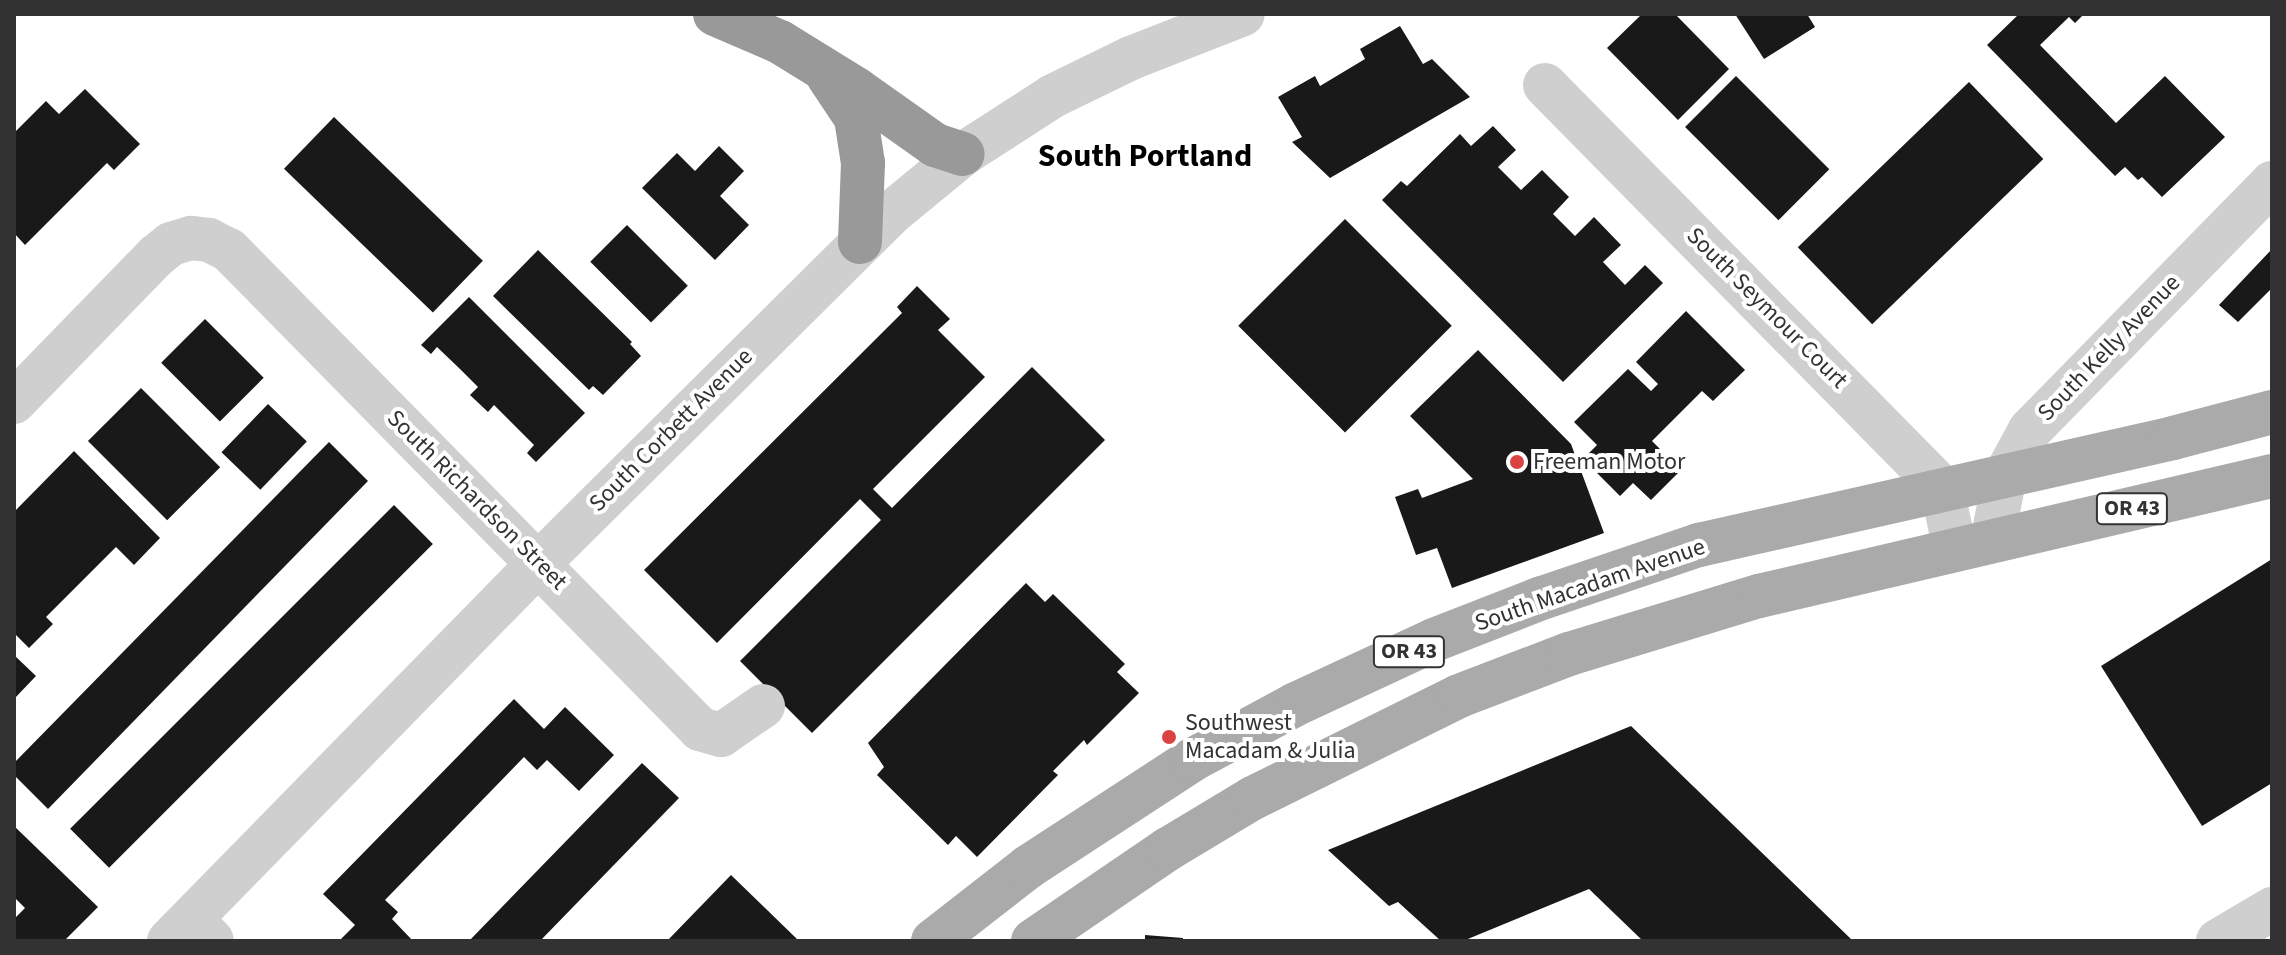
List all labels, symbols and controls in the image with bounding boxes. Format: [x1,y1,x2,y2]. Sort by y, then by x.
district label: South Portland [1038,137,1252,175]
street label: South Seymour Court [1680,221,1854,395]
street label: South Kelly Avenue [2032,269,2186,427]
street label: South Corbett Avenue [583,342,759,518]
street label: South Richardson Street [381,404,573,596]
place label: Freeman Motor [1533,448,1685,476]
marker: Freeman Motor [1508,453,1526,471]
road number: OR 43 [2094,491,2170,527]
street label: South Macadam Avenue [1471,532,1709,638]
road number: OR 43 [1371,634,1447,670]
place label: Southwest Macadam & Julia [1185,709,1356,765]
marker: Southwest Macadam & Julia [1160,728,1178,746]

